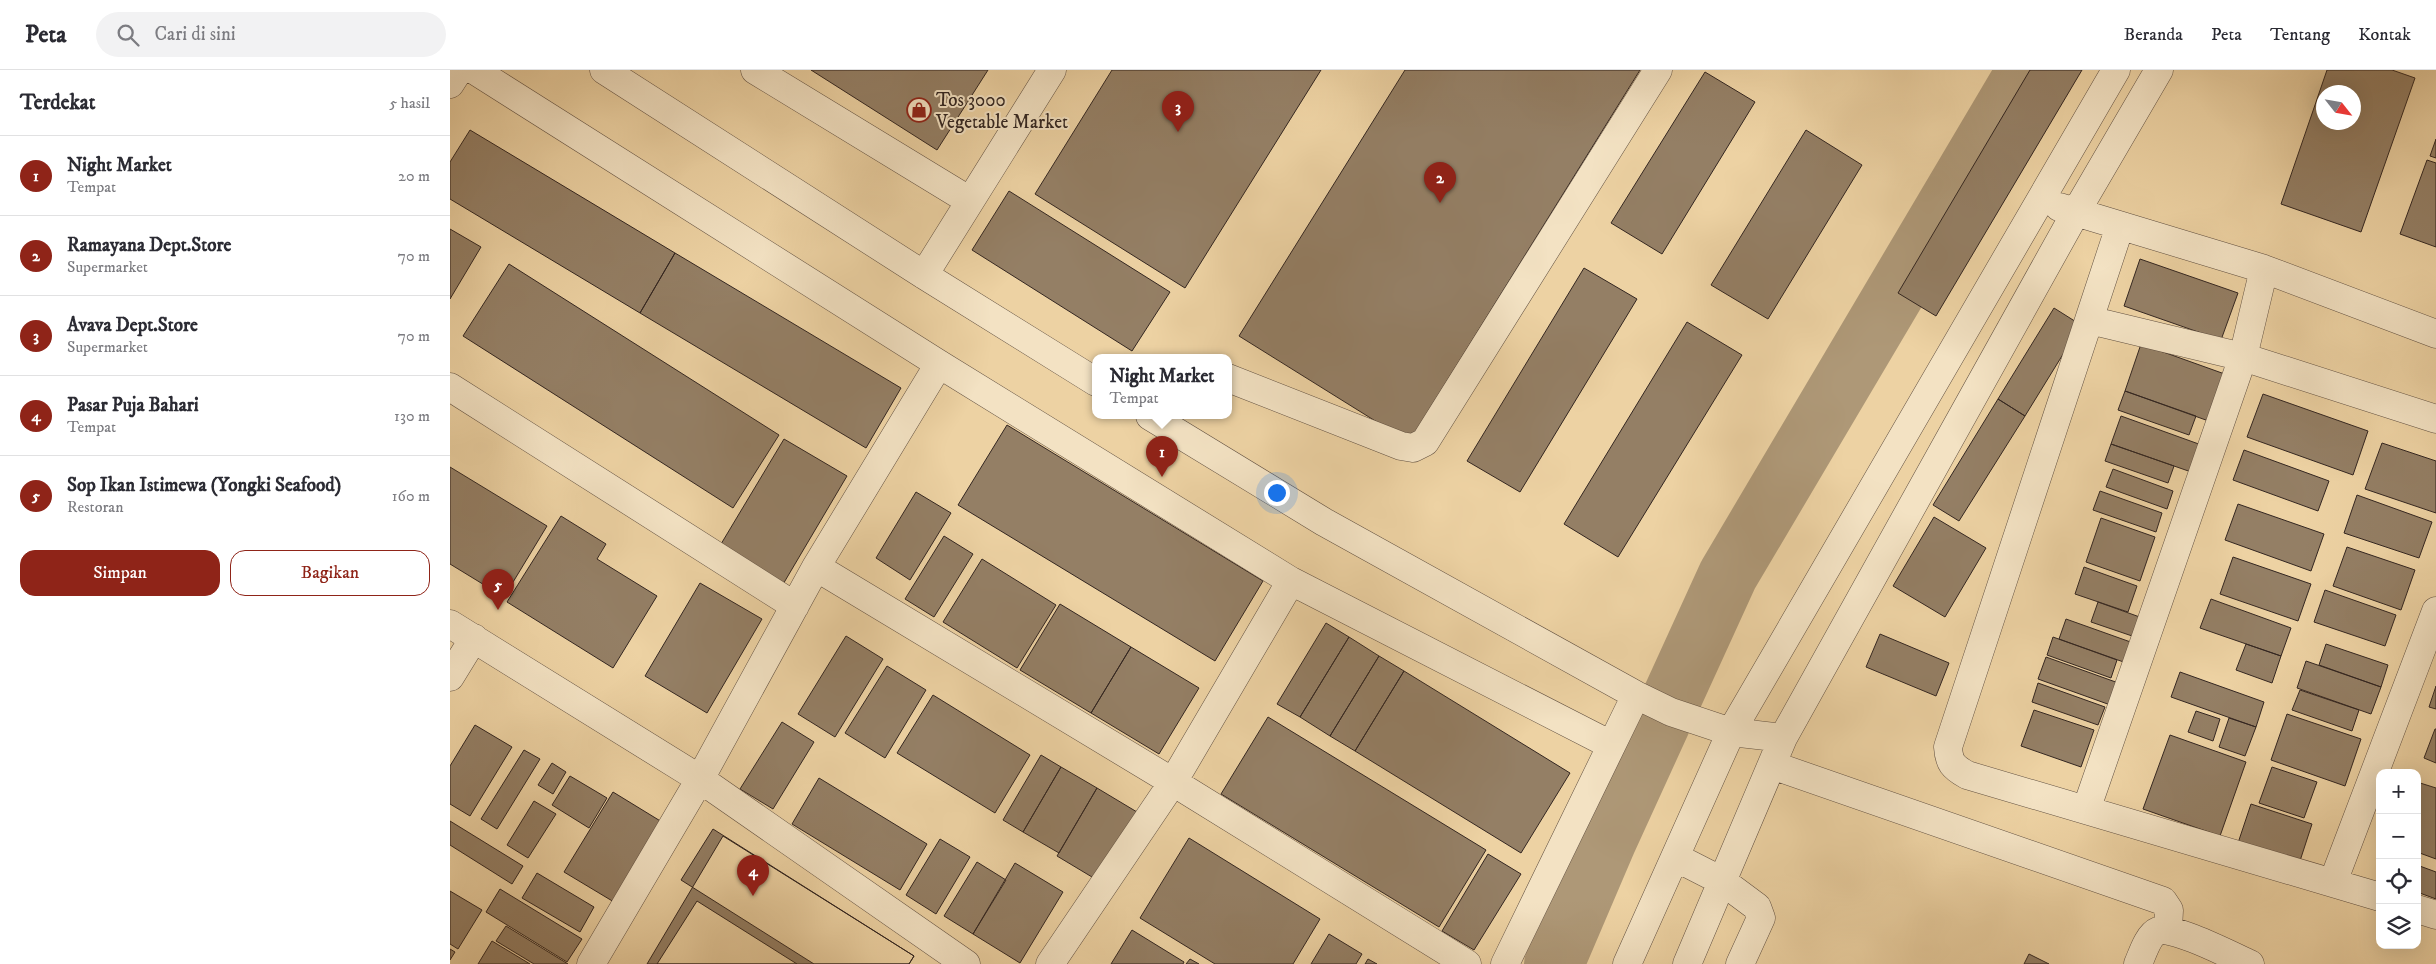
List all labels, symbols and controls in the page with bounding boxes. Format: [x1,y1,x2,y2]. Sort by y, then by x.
search box [96,12,446,57]
text: Peta [25,20,66,50]
icon: search [114,21,142,49]
text: Cari di sini [154,23,236,46]
text: Beranda [2124,24,2183,46]
text: Peta [2211,24,2242,46]
text: Tentang [2270,24,2330,46]
text: Kontak [2358,24,2411,46]
north arrow [2316,85,2361,130]
place label: Tos 3000 Vegetable Market [935,89,1068,134]
text: Terdekat [20,90,95,116]
pin: 3 [1162,91,1194,132]
text: 5 hasil [389,93,430,113]
shop icon: Tos 3000 Vegetable Market [906,97,932,123]
text: Night Market [67,154,172,177]
pin: 2 [1424,162,1456,203]
text: 1 [33,166,39,186]
text: 20 m [398,166,430,186]
text: Tempat [67,177,116,197]
text: Ramayana Dept.Store [67,234,231,257]
text: 2 [32,246,40,266]
text: 70 m [398,246,430,266]
text: Supermarket [67,257,148,277]
text: Avava Dept.Store [67,314,198,337]
text: 3 [33,326,39,346]
text: 70 m [398,326,430,346]
text: Supermarket [67,337,148,357]
popup [1092,354,1232,419]
text: Night Market [1110,365,1214,388]
text: Tempat [1110,388,1159,408]
text: Pasar Puja Bahari [67,394,199,417]
text: 4 [31,406,41,426]
text: 130 m [394,406,430,426]
text: Tempat [67,417,116,437]
pin: 1 [1146,436,1178,477]
text: Sop Ikan Istimewa (Yongki Seafood) [67,474,341,497]
your location [1264,480,1290,506]
text: 5 [32,486,40,506]
text: 160 m [392,486,430,506]
text: Restoran [67,497,124,517]
button: Simpan [20,550,220,596]
button: Bagikan [230,550,430,596]
pin: 5 [482,569,514,610]
map controls [2376,769,2421,949]
button: + [2376,769,2421,814]
button: − [2376,814,2421,859]
pin: 4 [737,855,769,896]
button: locate [2376,859,2421,904]
button: layers [2376,904,2421,949]

